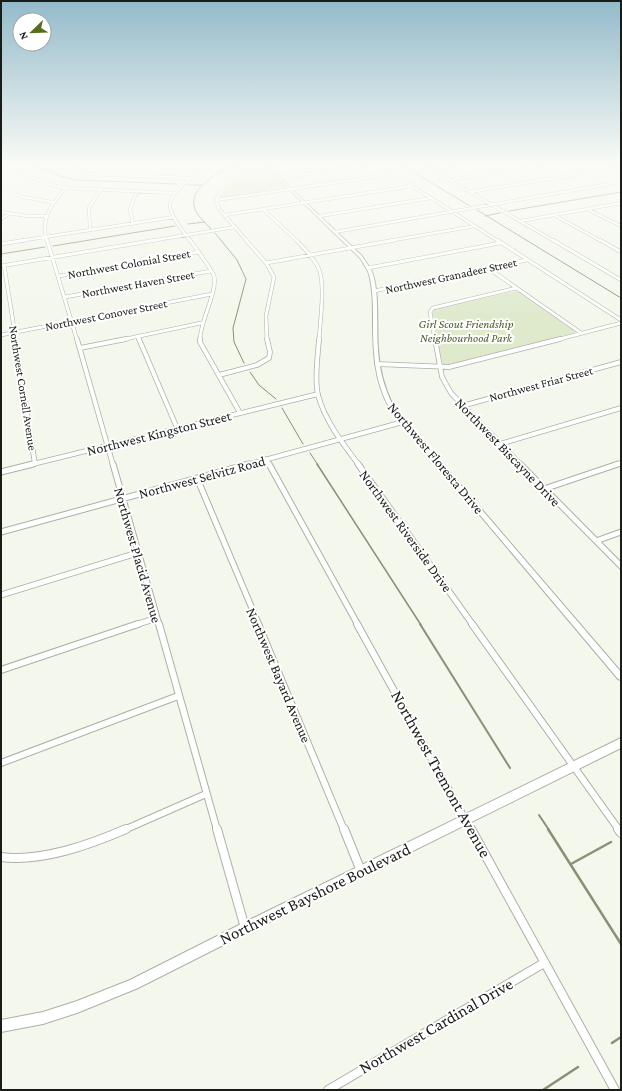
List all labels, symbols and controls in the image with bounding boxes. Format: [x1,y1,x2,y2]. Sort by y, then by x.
north arrow [12,12,52,52]
text: N [16,30,30,42]
street label: Northwest Colonial Street [67,246,192,282]
street label: Northwest Granadeer Street [384,255,519,297]
street label: Northwest Haven Street [81,267,196,301]
street label: Northwest Conover Street [44,296,169,334]
park label: Girl Scout Friendship Neighbourhood Park [419,317,514,345]
street label: Northwest Cornell Avenue [6,325,40,451]
street label: Northwest Friar Street [488,363,595,405]
street label: Northwest Biscayne Drive [452,394,564,510]
street label: Northwest Floresta Drive [385,399,487,517]
street label: Northwest Kingston Street [85,407,233,459]
street label: Northwest Selvitz Road [137,452,268,502]
street label: Northwest Riverside Drive [356,467,456,595]
street label: Northwest Placid Avenue [111,485,165,625]
street label: Northwest Bayard Avenue [243,605,315,745]
street label: Northwest Tremont Avenue [387,687,495,861]
street label: Northwest Bayshore Boulevard [217,839,414,949]
street label: Northwest Cardinal Drive [356,974,516,1078]

